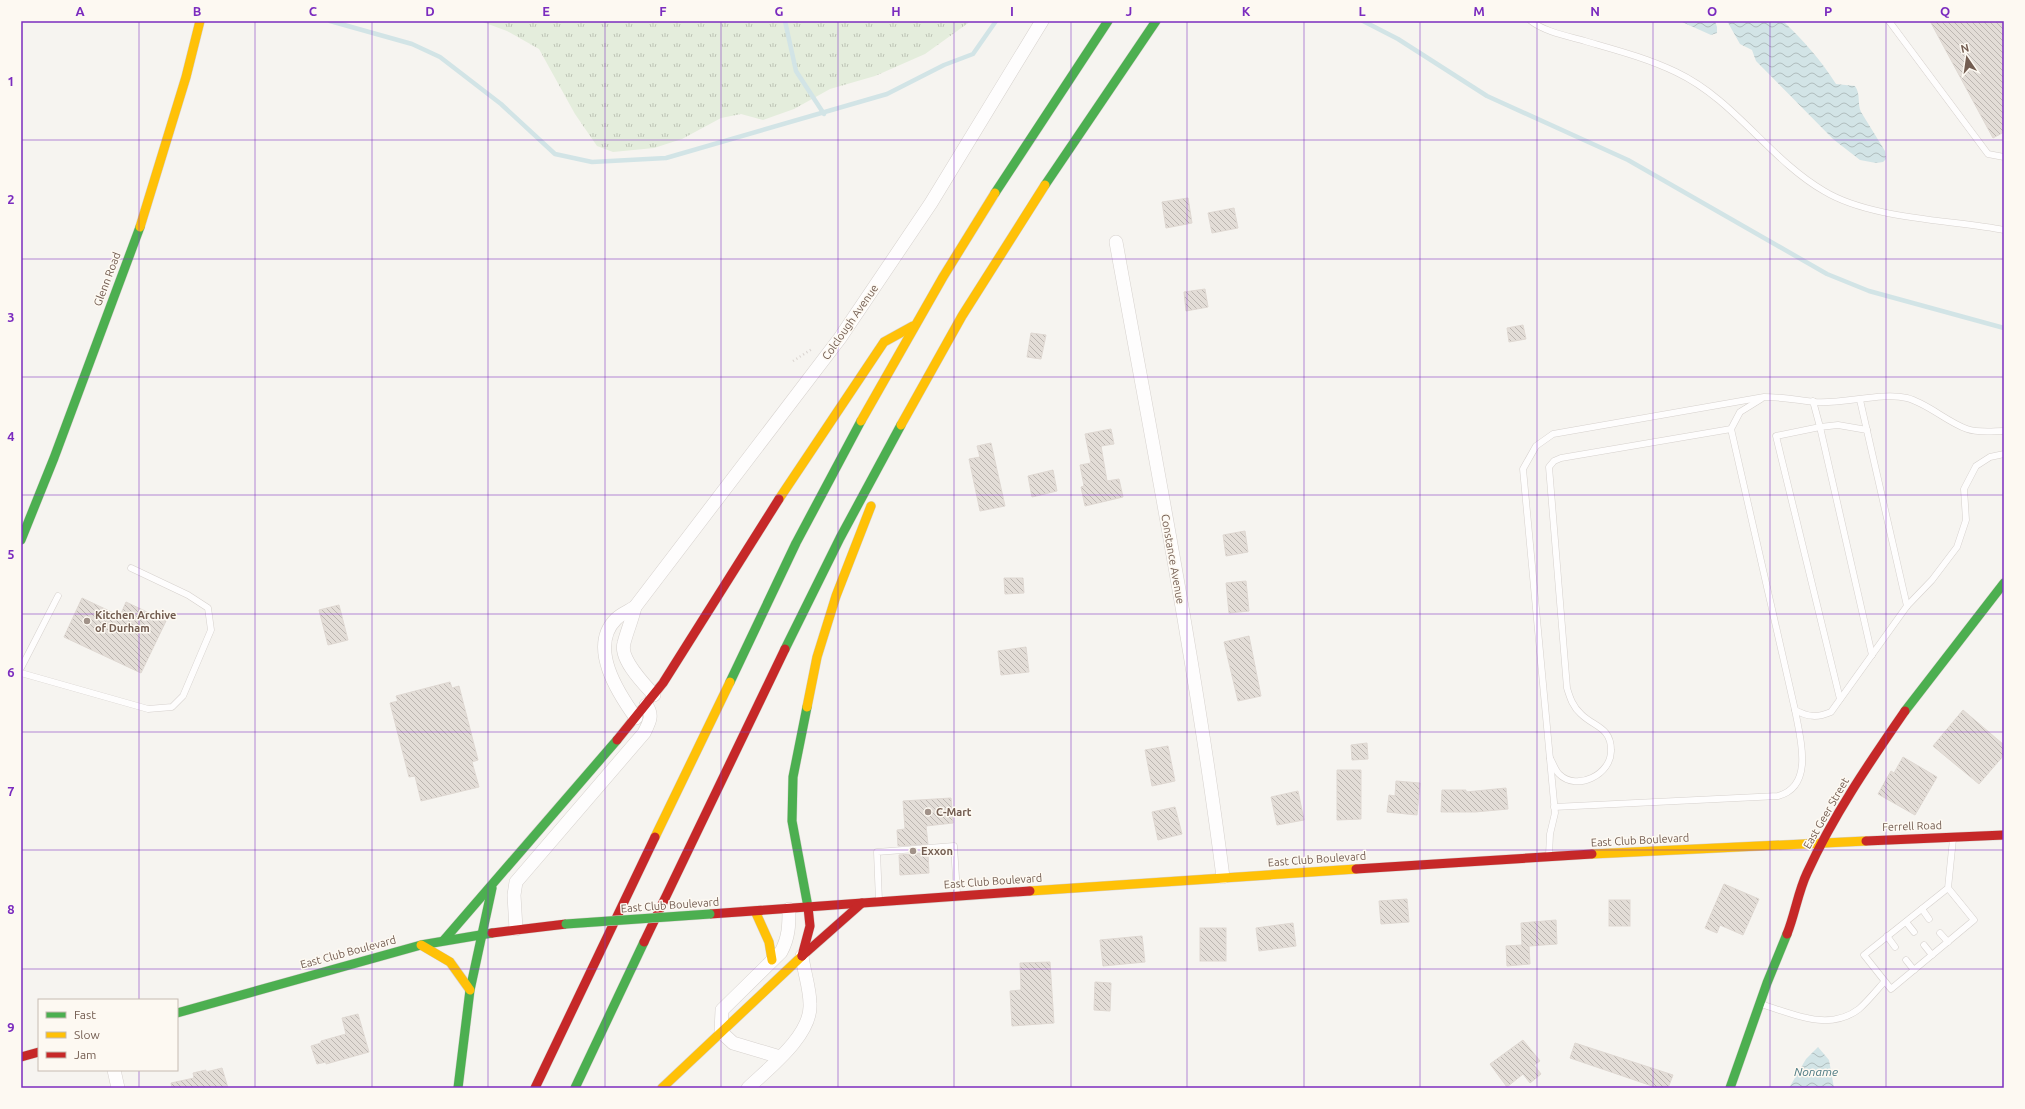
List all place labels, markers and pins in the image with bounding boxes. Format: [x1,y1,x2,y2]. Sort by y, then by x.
place label: Kitchen Archive of Durham [95,609,176,634]
marker: Kitchen Archive of Durham [82,616,92,626]
place label: C-Mart [936,806,972,818]
marker: C-Mart [923,807,933,817]
place label: Exxon [921,845,953,857]
marker: Exxon [908,846,918,856]

